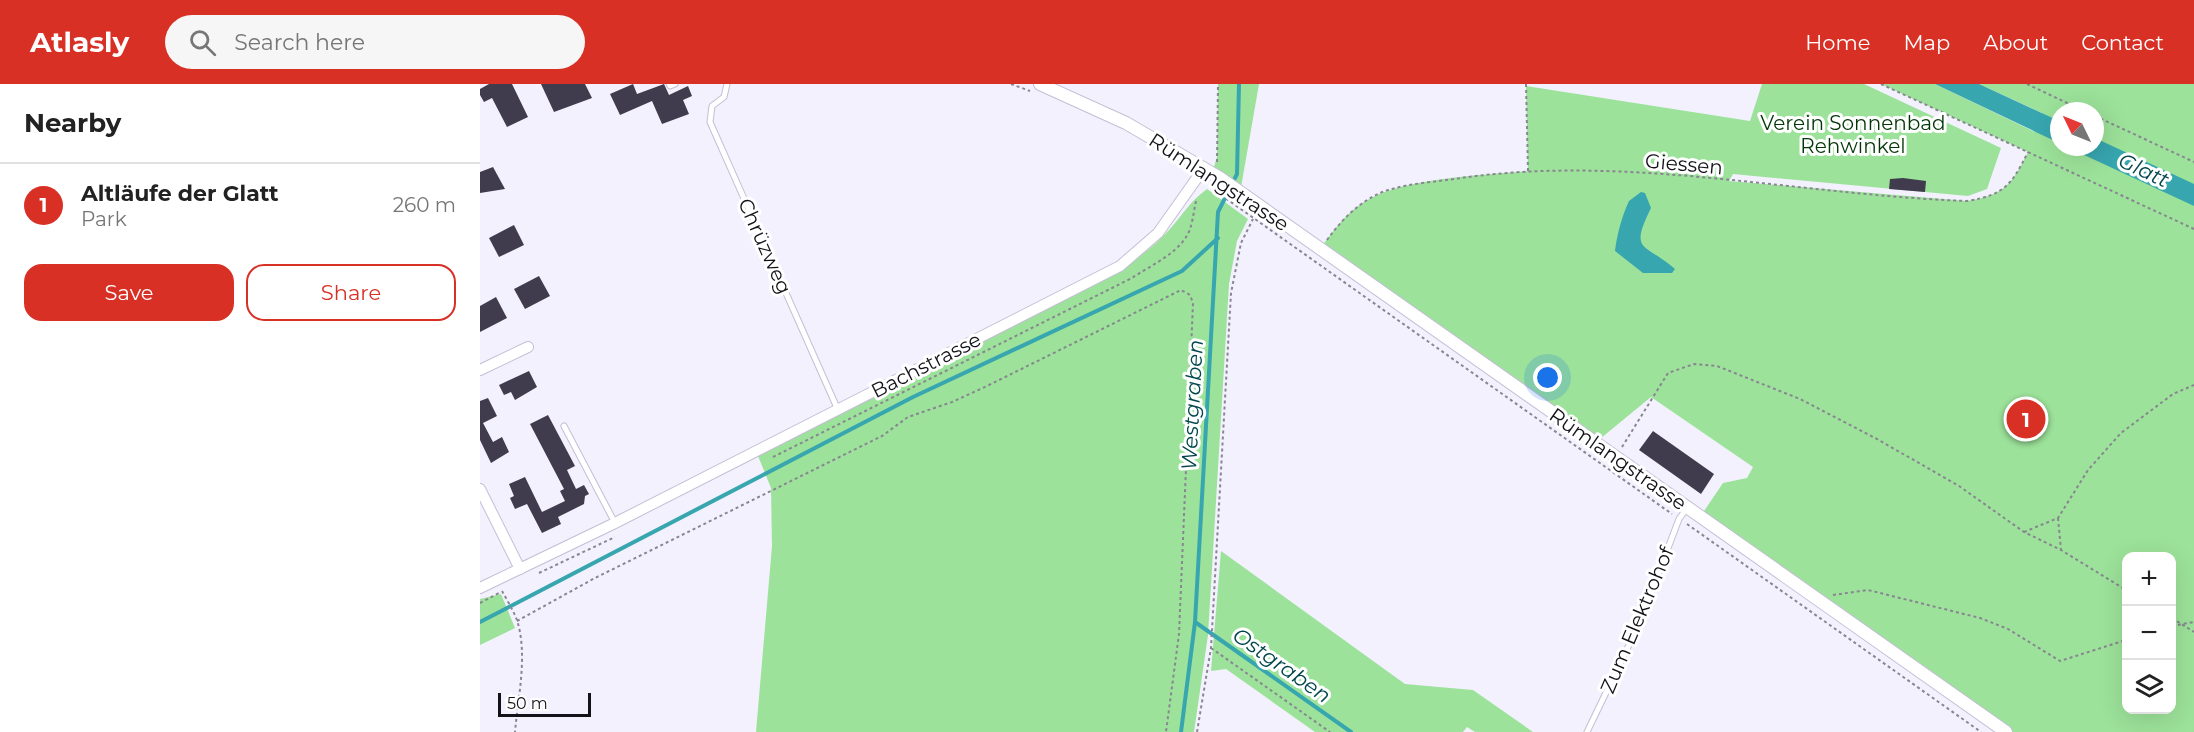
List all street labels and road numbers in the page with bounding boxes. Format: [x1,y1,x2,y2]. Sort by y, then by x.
street label: Rümlangstrasse [1145,128,1293,236]
street label: Giessen [1644,149,1724,179]
street label: Chrüzweg [733,194,797,298]
street label: Bachstrasse [867,327,985,403]
street label: Rümlangstrasse [1545,403,1691,515]
street label: Zum Elektrohof [1595,542,1679,697]

